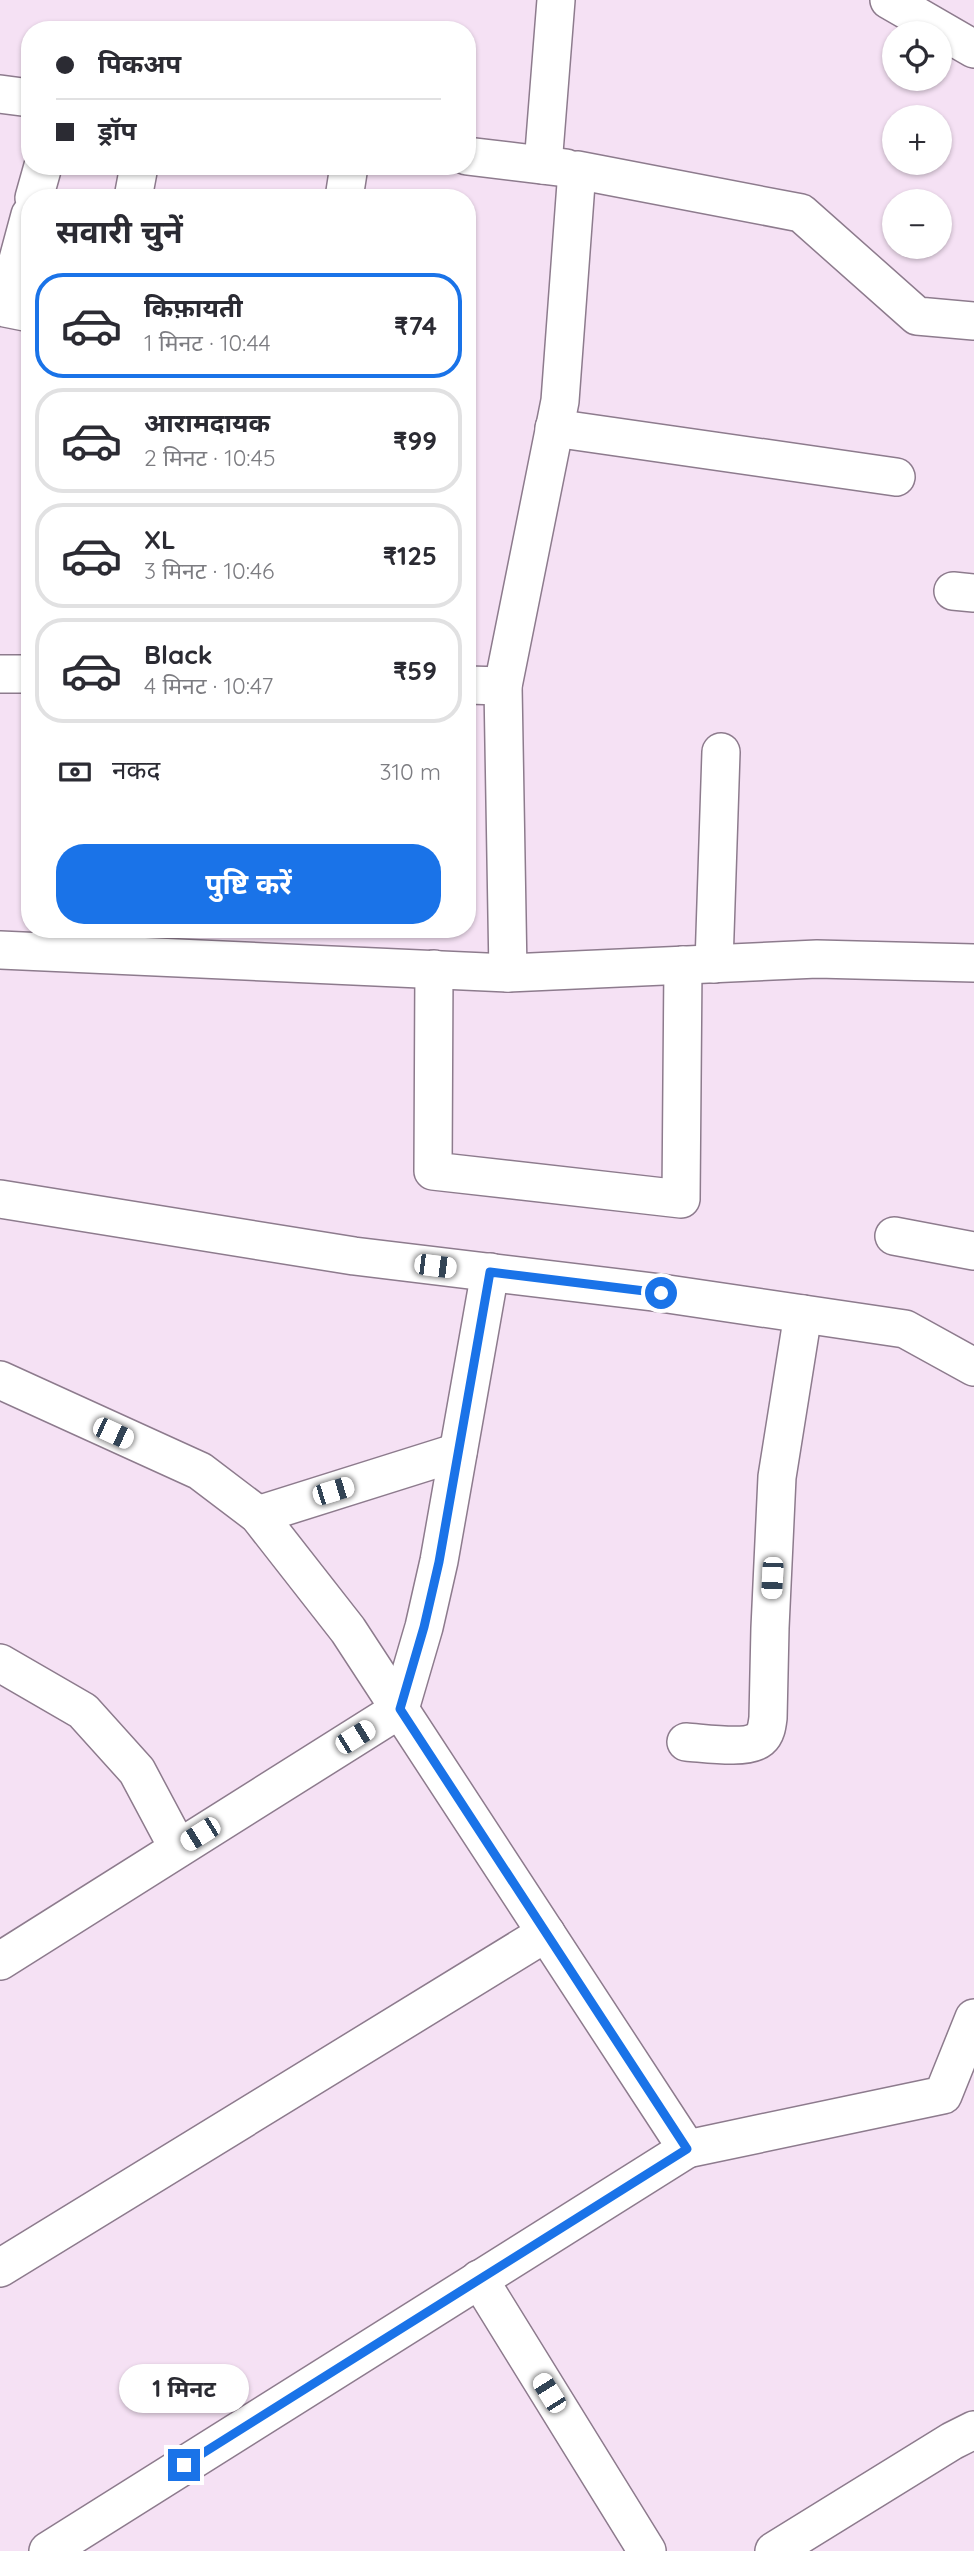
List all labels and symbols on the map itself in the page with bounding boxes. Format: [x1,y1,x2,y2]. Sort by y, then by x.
car [413,1253,458,1279]
route start [645,1277,677,1309]
car [90,1415,137,1451]
car [310,1475,357,1507]
car [761,1556,784,1600]
car [332,1717,379,1757]
car [177,1814,224,1854]
callout: 1 मिनट [119,2364,249,2412]
car [529,2370,570,2416]
route end [168,2449,200,2481]

